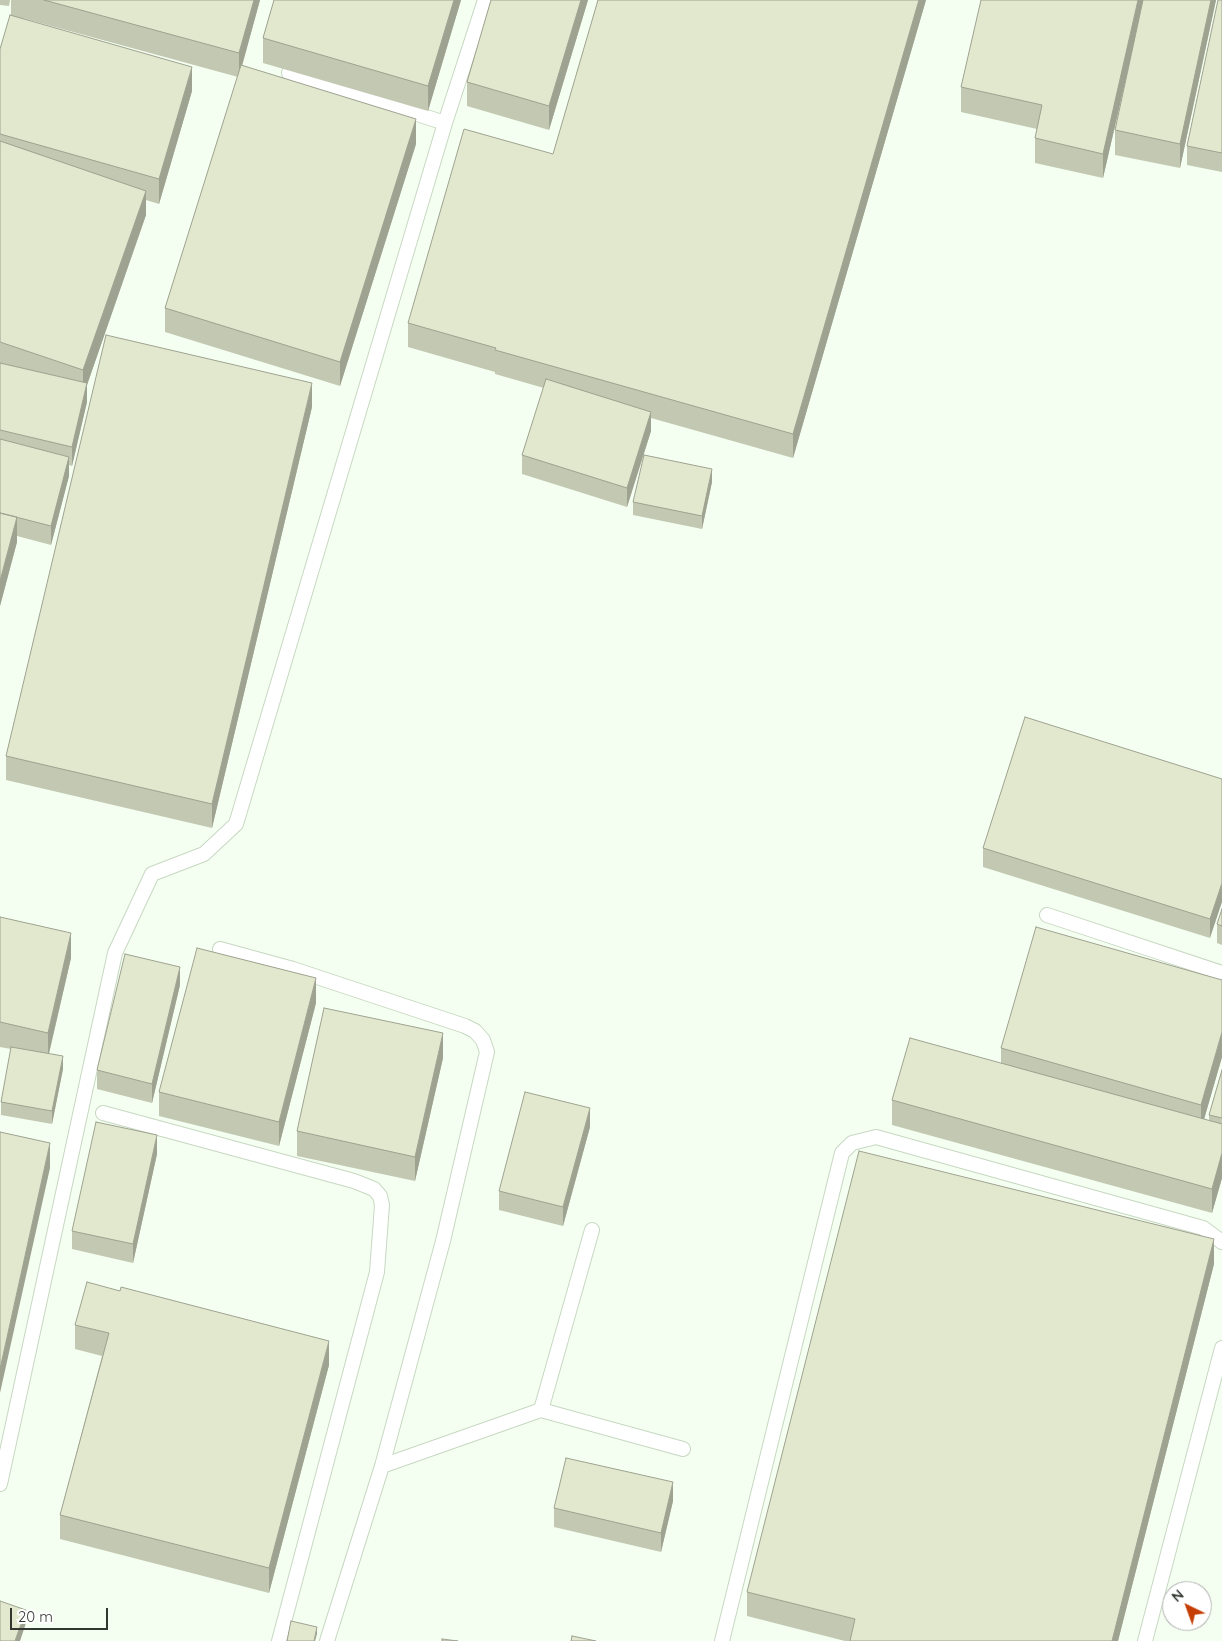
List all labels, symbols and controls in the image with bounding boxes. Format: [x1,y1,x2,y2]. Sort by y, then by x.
north arrow [1162,1581,1212,1631]
text: N [1168,1585,1187,1606]
scale bar [12,1598,110,1630]
text: 20 m [18,1607,53,1626]

